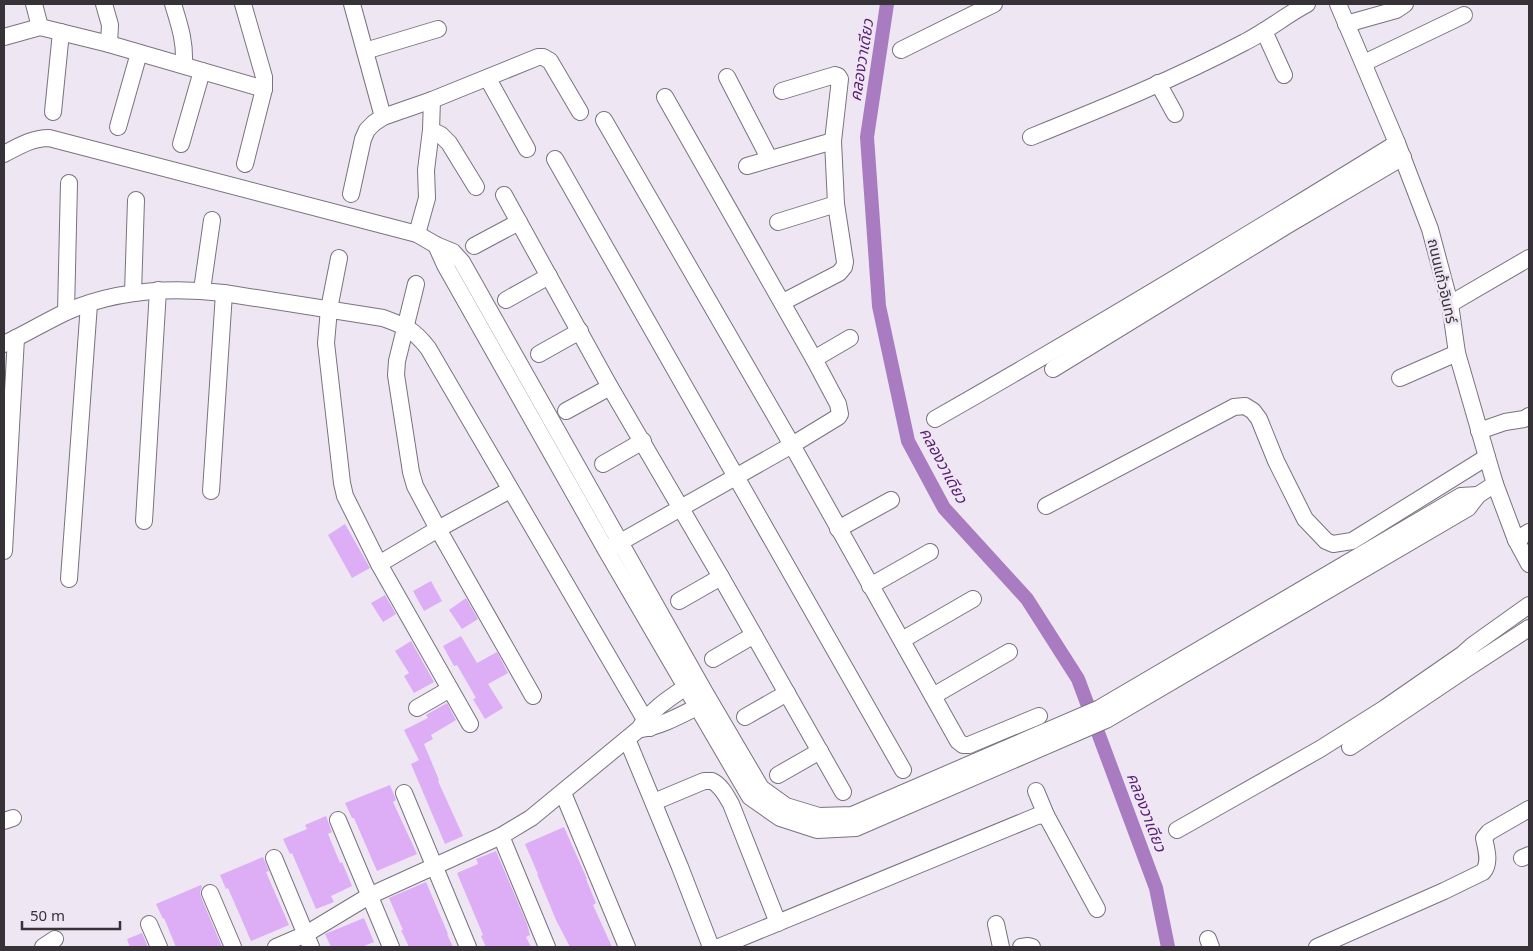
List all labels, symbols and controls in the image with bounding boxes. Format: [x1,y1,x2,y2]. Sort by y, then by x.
water label: คลองวาเดียว [844,16,879,103]
street label: ถนนแก้วอินทร์ [1423,236,1463,326]
water label: คลองวาเดียว [915,423,974,508]
water label: คลองวาเดียว [1122,769,1173,856]
scale bar [22,898,120,930]
text: 50 m [30,905,65,925]

